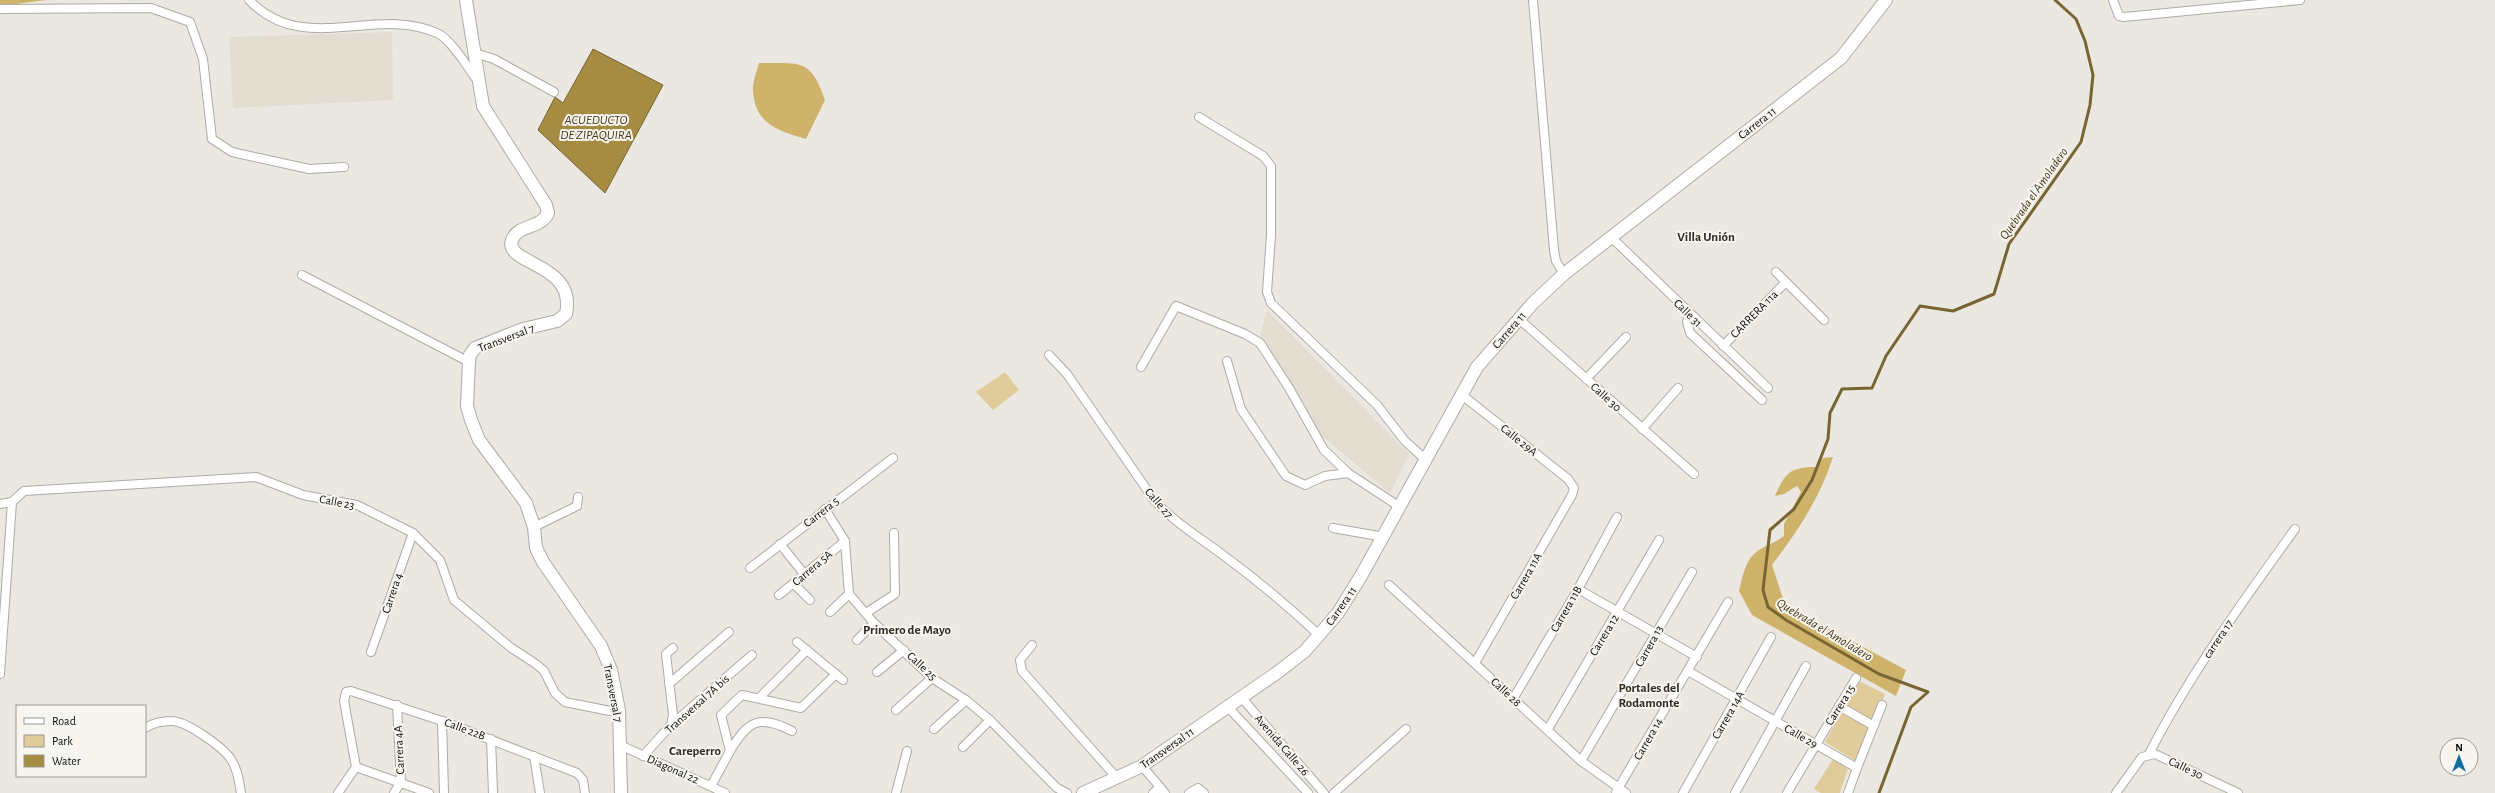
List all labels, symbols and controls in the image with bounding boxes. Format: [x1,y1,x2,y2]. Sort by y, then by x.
street label: Carrera 11 [1736,105,1778,141]
water label: ACUEDUCTO DE ZIPAQUIRA [560,114,632,142]
water label: Quebrada el Amoladero [1998,146,2071,242]
district label: Villa Unión [1677,231,1735,244]
street label: CARRERA 11a [1728,288,1780,340]
street label: Calle 31 [1671,297,1705,329]
street label: Carrera 11 [1490,309,1528,351]
street label: Transversal 7 [476,322,536,354]
street label: Calle 30 [1588,380,1624,414]
street label: Calle 29A [1498,422,1540,458]
street label: Calle 27 [1143,486,1175,520]
street label: Calle 23 [318,493,356,511]
street label: Carrera 5 [801,495,841,529]
street label: Carrera 5A [790,548,834,588]
street label: Carrera 11A [1508,551,1544,601]
street label: Carrera 4 [379,571,405,615]
street label: Carrera 11 [1323,584,1359,628]
street label: Carrera 11B [1548,584,1584,634]
water label: Quebrada el Amoladero [1774,597,1874,664]
street label: Carrera 12 [1587,612,1621,658]
street label: carrera 17 [2201,618,2235,660]
street label: Carrera 13 [1633,623,1665,669]
district label: Primero de Mayo [863,624,952,637]
street label: Calle 25 [905,649,939,683]
street label: Transversal 7 [601,663,625,723]
street label: Transversal 7A bis [663,672,731,736]
street label: Calle 28 [1489,675,1524,709]
district label: Portales del Rodamonte [1618,682,1680,710]
street label: Carrera 15 [1823,683,1857,727]
street label: Carrera 14A [1710,689,1746,741]
legend [16,705,146,777]
street label: Avenida Calle 26 [1252,712,1312,778]
text: Road [52,715,76,727]
street label: Calle 22B [443,716,487,742]
street label: Carrera 14 [1631,716,1665,762]
street label: Calle 29 [1782,722,1820,750]
street label: Carrera 4A [392,725,406,775]
street label: Transversal 11 [1138,725,1196,771]
text: Park [52,735,73,747]
north arrow [2439,737,2479,777]
text: N [2455,742,2463,753]
district label: Careperro [669,745,722,758]
street label: Diagonal 22 [645,752,701,786]
text: Water [52,755,81,767]
street label: Calle 30 [2167,755,2205,781]

